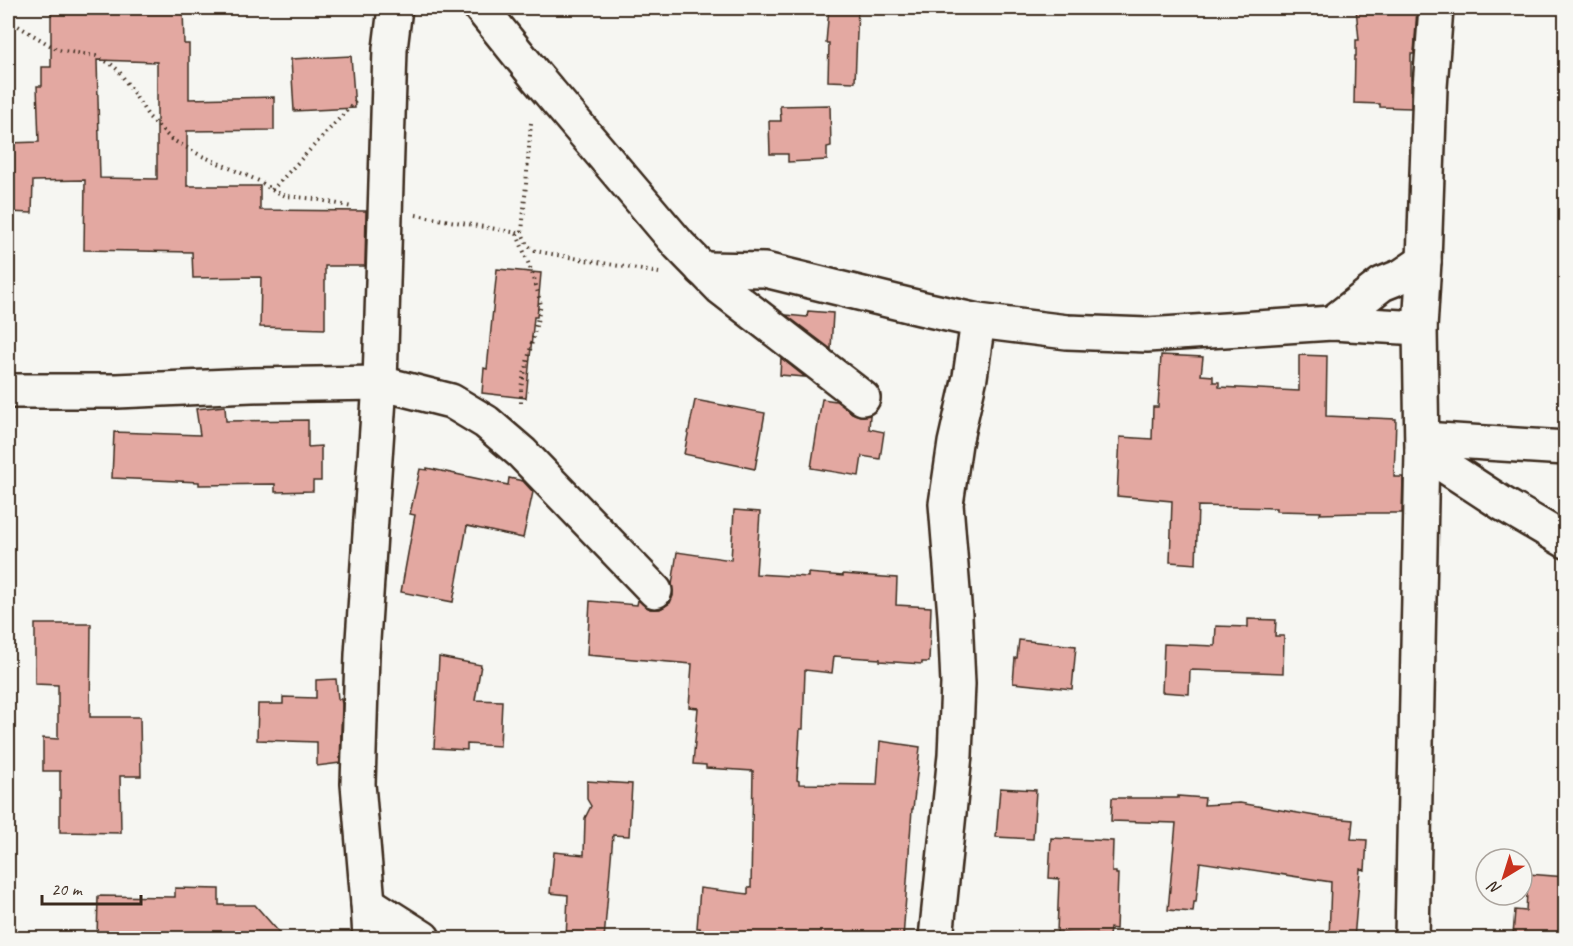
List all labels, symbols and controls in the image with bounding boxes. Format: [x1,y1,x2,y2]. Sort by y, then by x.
north arrow [1474,847,1534,907]
scale bar [42,868,141,906]
text: N [1483,875,1505,899]
text: 20 m [51,878,84,900]

